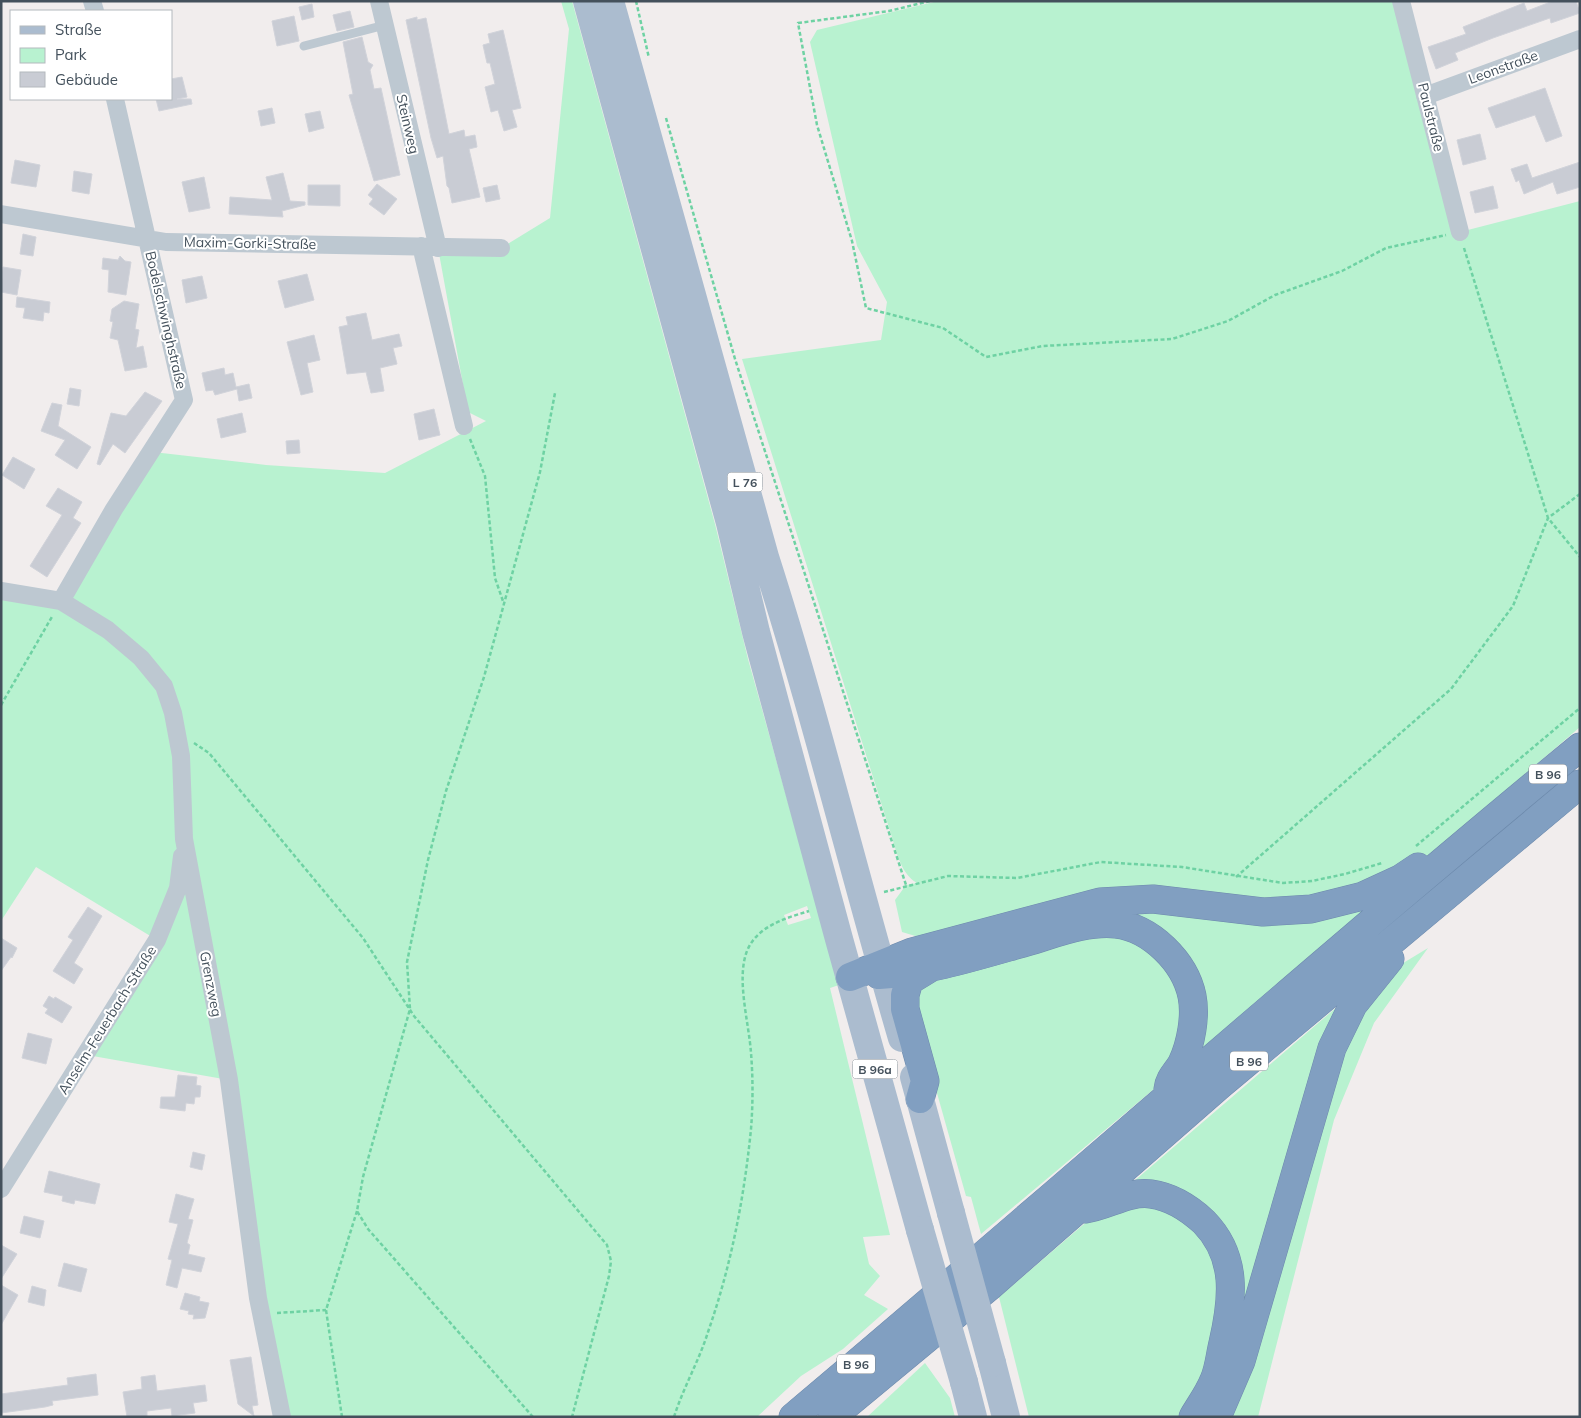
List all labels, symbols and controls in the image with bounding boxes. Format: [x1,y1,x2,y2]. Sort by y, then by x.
legend [10,10,172,100]
text: Straße [55,20,102,39]
text: Park [55,45,87,64]
street label: Leonstraße [1466,46,1540,88]
text: Gebäude [55,70,118,89]
street label: Paulstraße [1414,81,1448,153]
street label: Steinweg [392,92,424,156]
street label: Maxim-Gorki-Straße [184,233,316,253]
street label: Bodelschwinghstraße [141,249,191,391]
road number: L 76 [728,472,762,492]
road number: B 96 [1529,764,1567,784]
street label: Anselm-Feuerbach-Straße [54,942,160,1098]
street label: Grenzweg [196,950,226,1018]
road number: B 96 [1230,1052,1268,1070]
road number: B 96a [852,1060,898,1078]
road number: B 96 [837,1355,875,1374]

